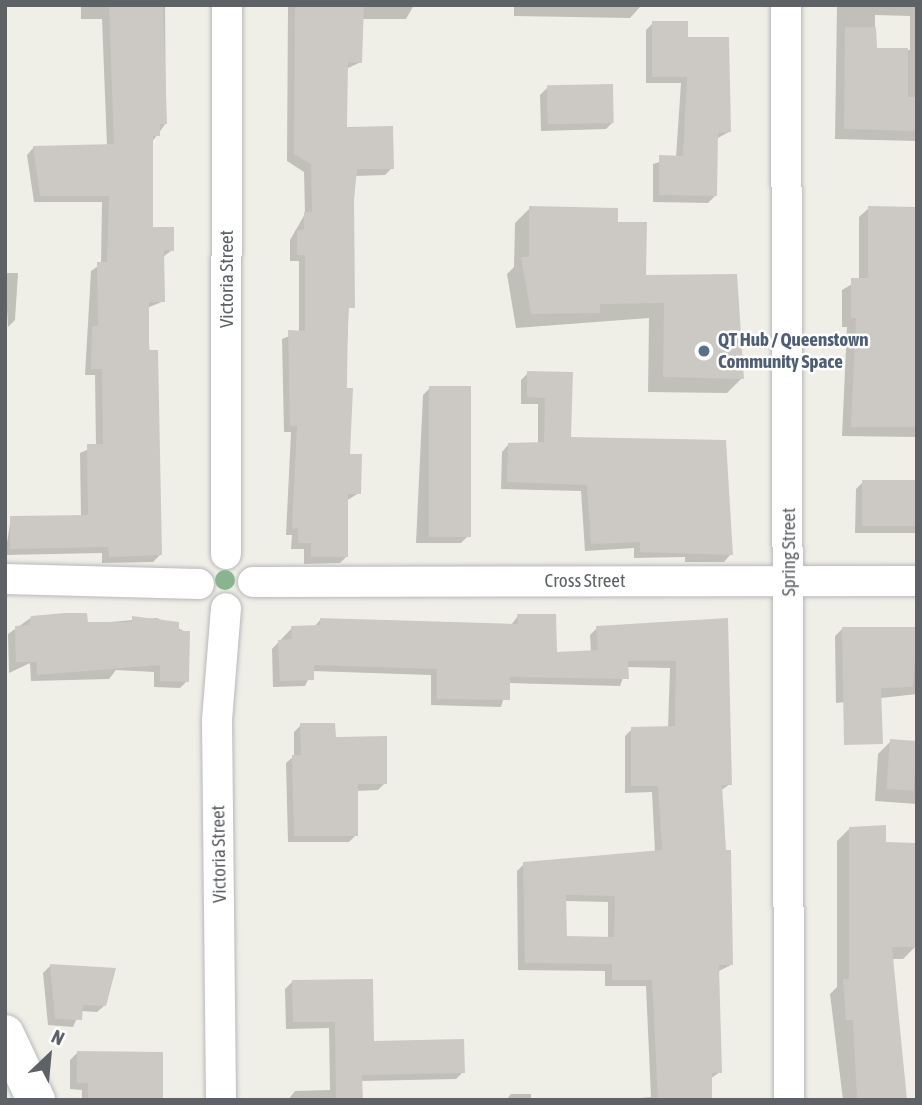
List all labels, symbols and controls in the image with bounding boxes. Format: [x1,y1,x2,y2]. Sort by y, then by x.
street label: Victoria Street [216,230,238,328]
place label: QT Hub / Queenstown Community Space [718,329,868,373]
marker: QT Hub / Queenstown Community Space [696,343,712,359]
street label: Spring Street [778,508,800,596]
street label: Cross Street [545,570,625,592]
street label: Victoria Street [207,805,231,903]
north arrow [14,1021,84,1091]
text: N [48,1025,68,1049]

